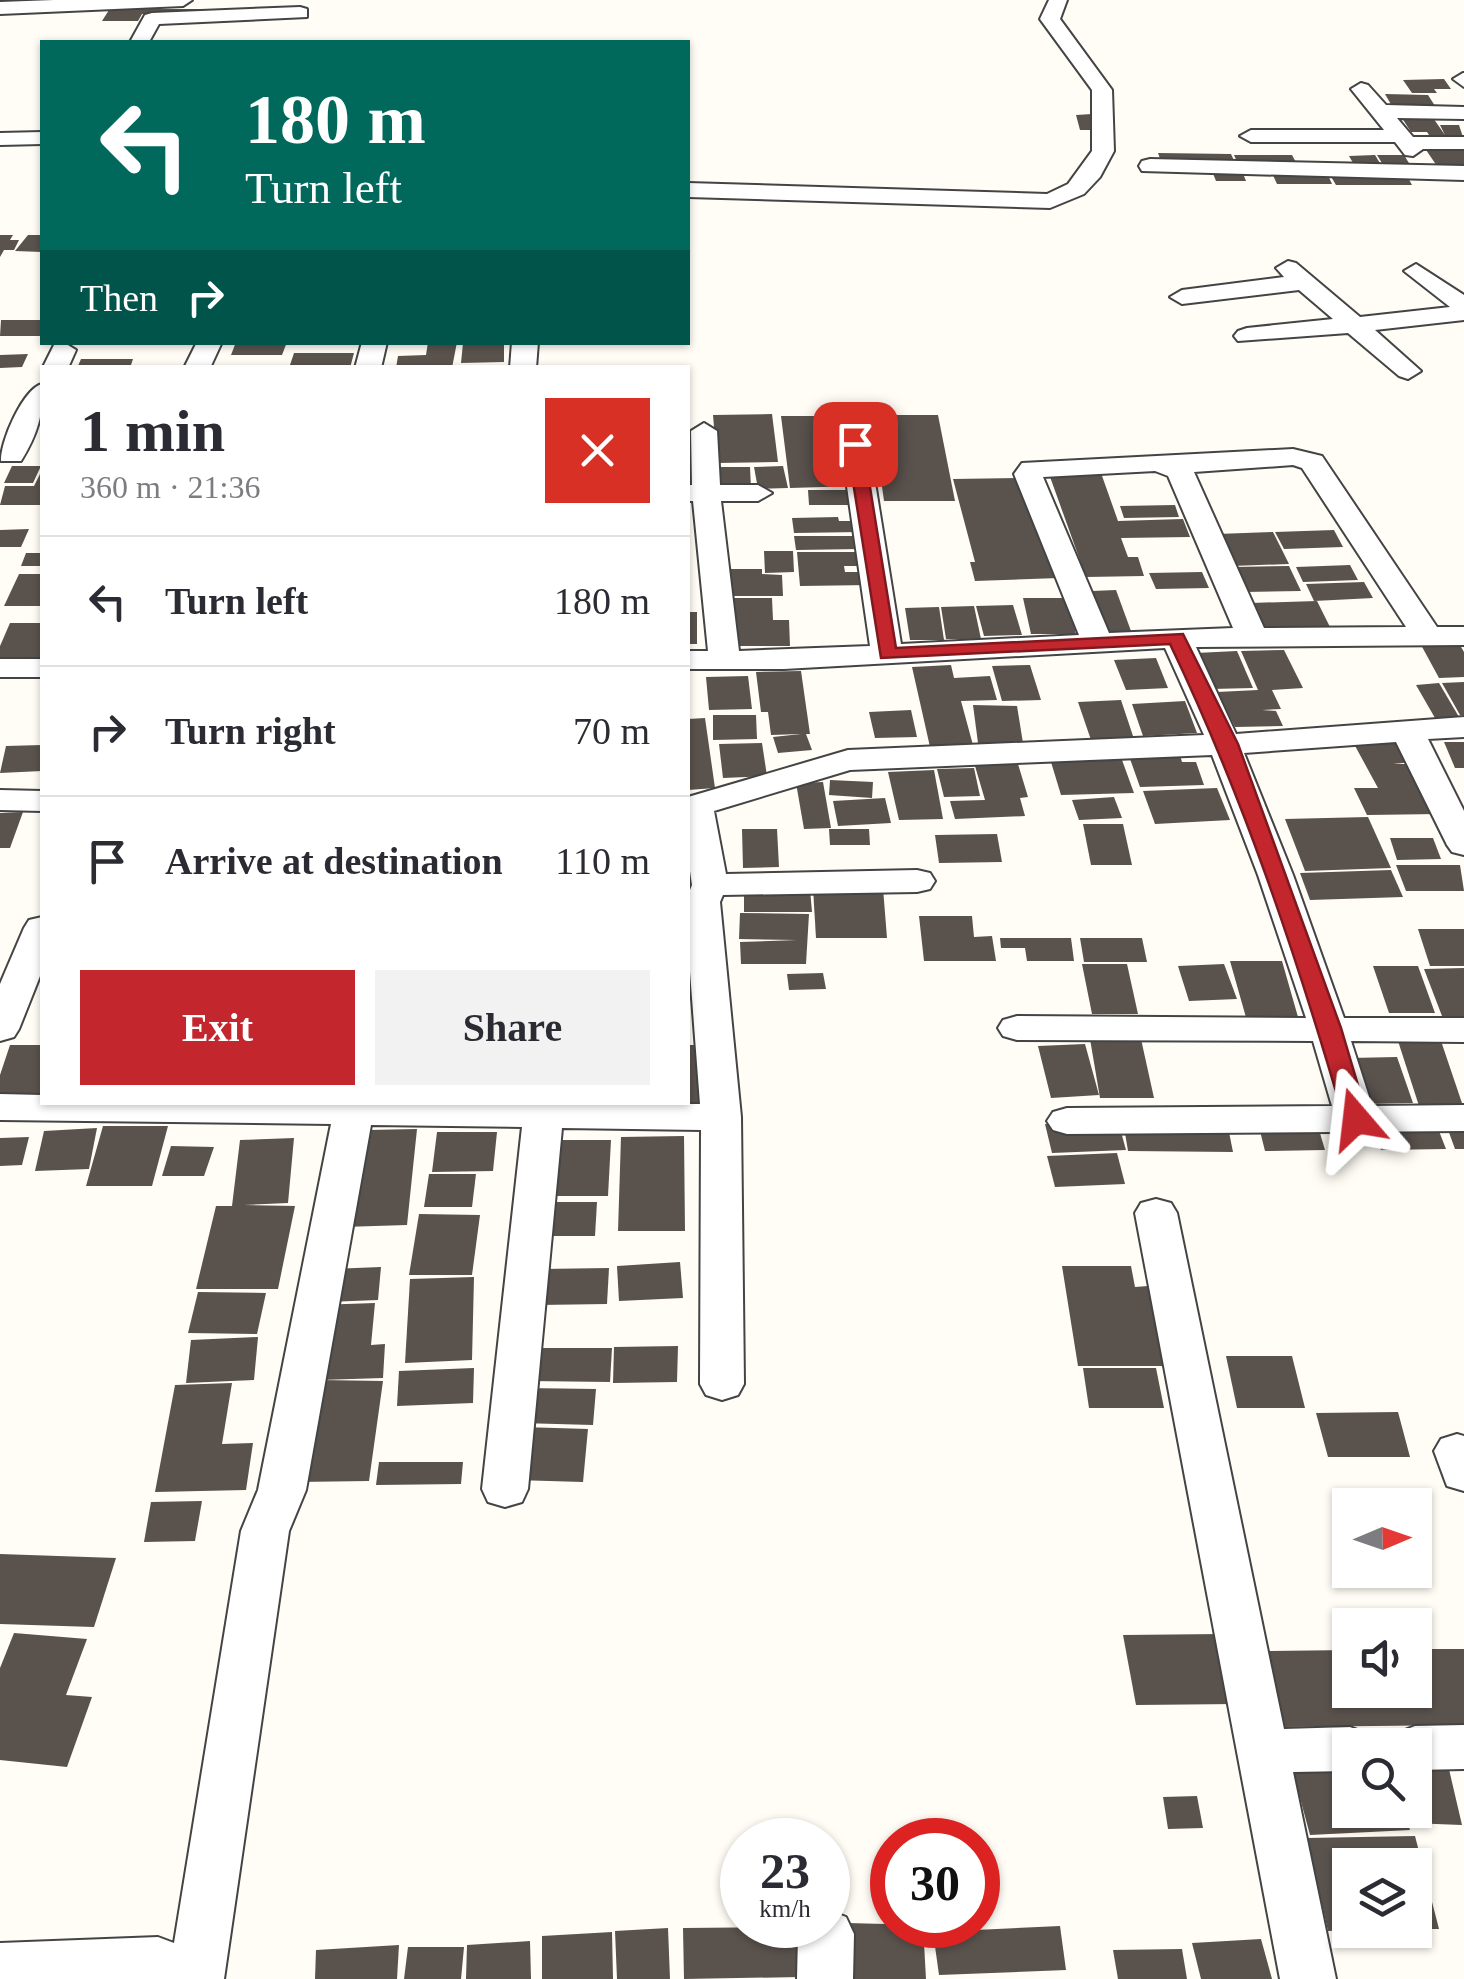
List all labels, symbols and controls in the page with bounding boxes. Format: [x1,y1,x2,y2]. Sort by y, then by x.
icon: left [80,80,210,210]
text: 180 m [245,81,426,158]
text: Turn left [245,163,402,213]
icon: right [178,270,233,325]
text: Then [80,277,158,319]
text: 1 min [80,398,225,464]
button: close [545,398,650,503]
pin [813,402,898,487]
icon: arrive [828,417,883,472]
text: 360 m · 21:36 [80,469,260,505]
icon: left [80,574,135,629]
text: Turn left [165,580,308,622]
text: 180 m [554,580,650,622]
icon: right [80,704,135,759]
text: Turn right [165,710,336,752]
text: 70 m [573,710,650,752]
icon: arrive [80,834,135,889]
text: Arrive at destination [165,840,503,882]
text: 110 m [555,840,650,882]
button: Exit [80,970,355,1085]
button: Share [375,970,650,1085]
position arrow [1304,1067,1408,1171]
north arrow [1332,1488,1432,1588]
map controls [1332,1488,1432,1948]
button: sound [1332,1608,1432,1708]
button: search [1332,1728,1432,1828]
speed limit sign: 30 [870,1818,1000,1948]
text: 23 [760,1843,810,1899]
button: layers [1332,1848,1432,1948]
text: km/h [759,1895,811,1922]

